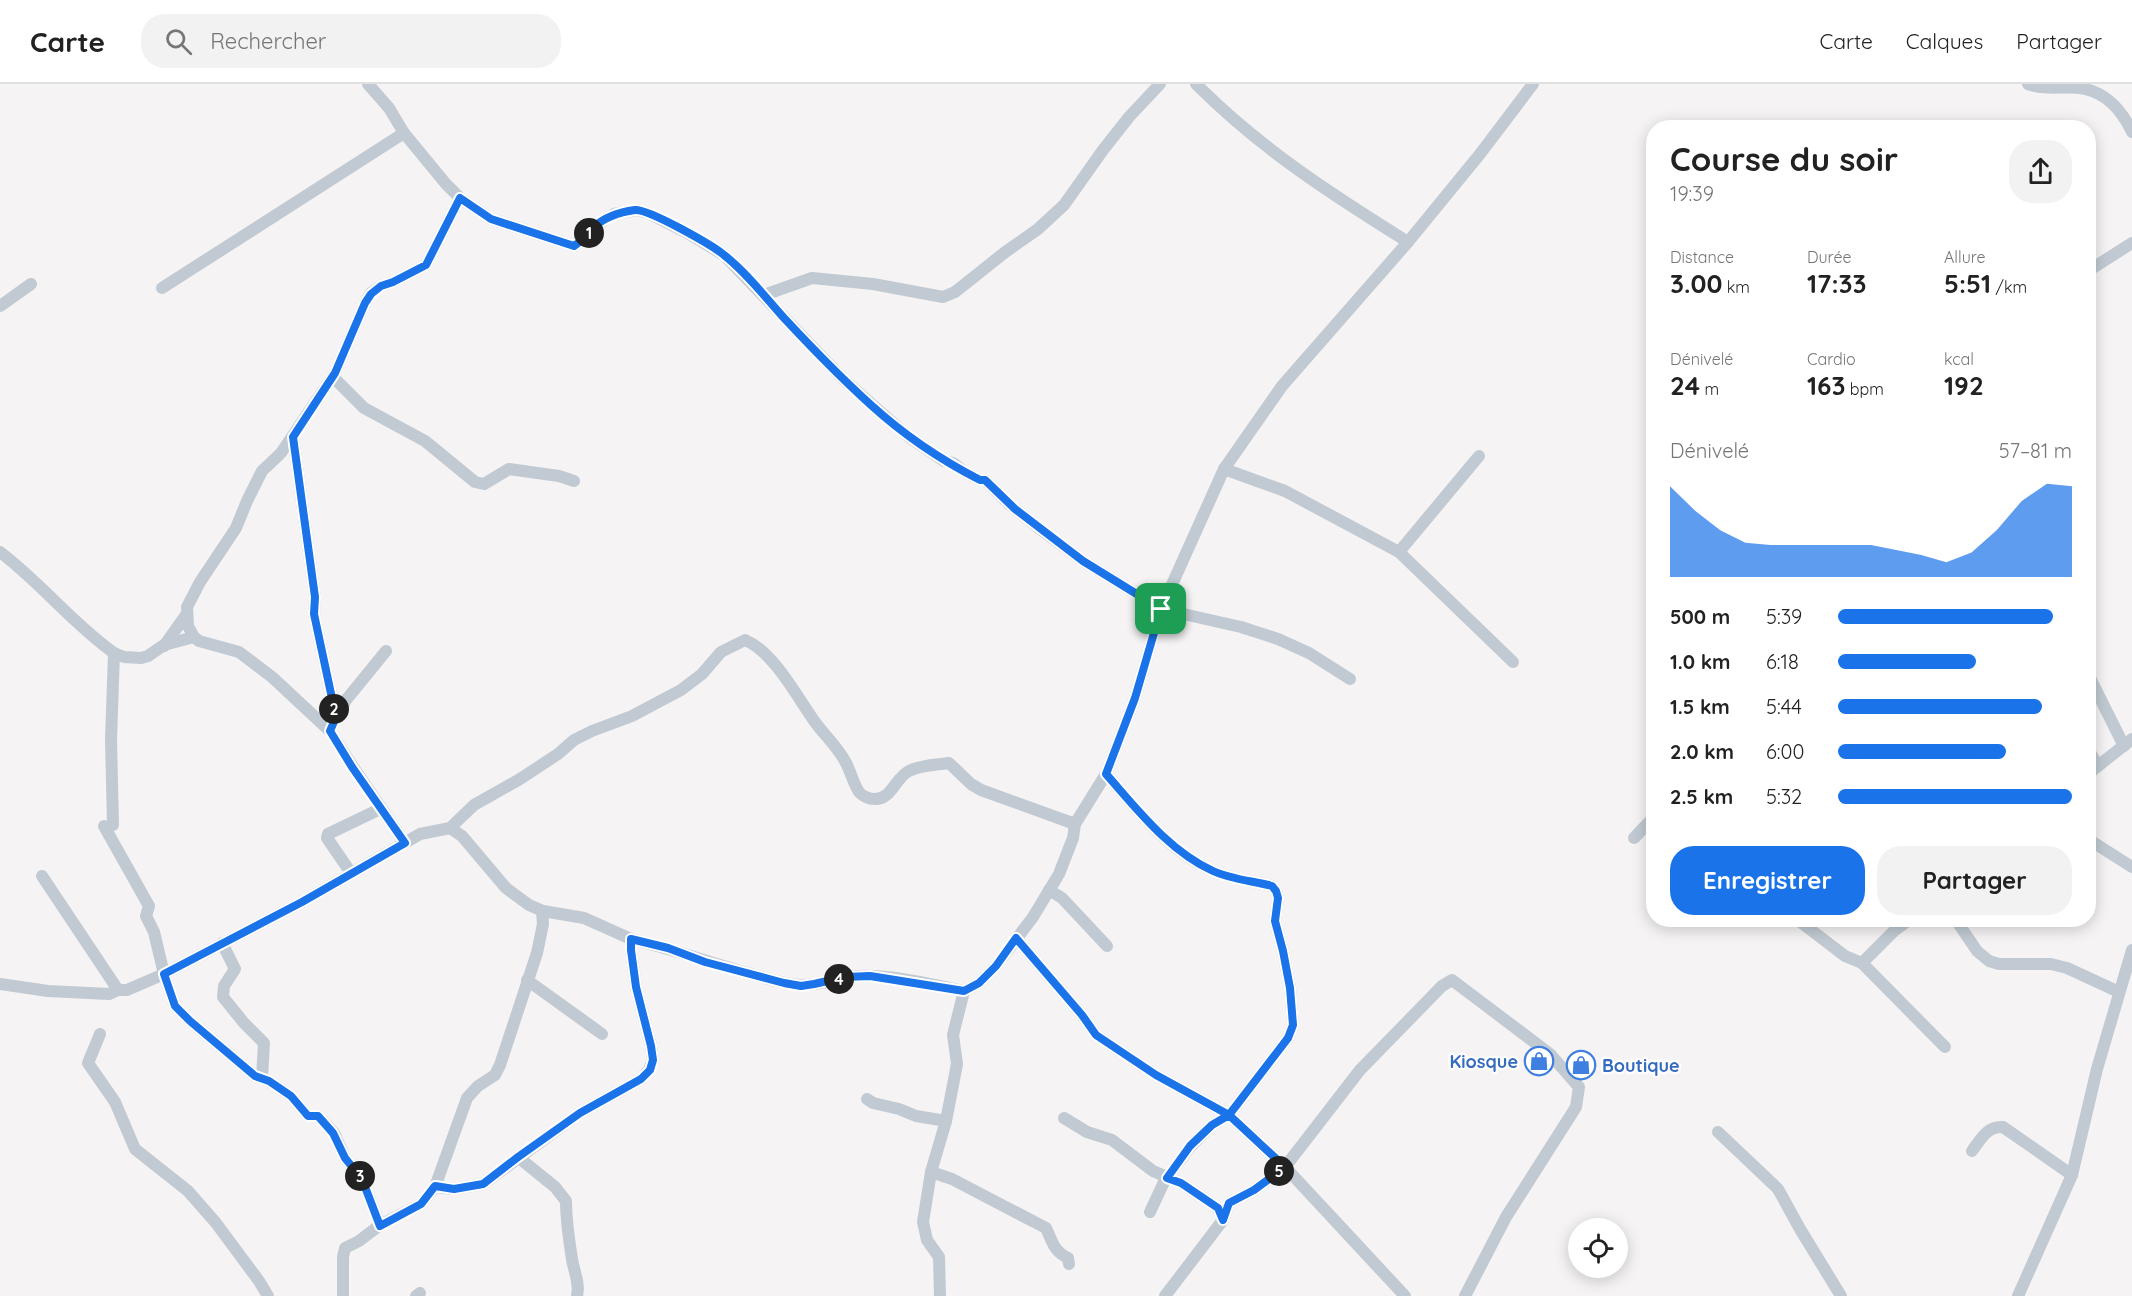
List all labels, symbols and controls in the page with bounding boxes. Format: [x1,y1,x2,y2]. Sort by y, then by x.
search box [141,14,561,68]
text: Carte [30,24,105,59]
icon: search [162,25,195,58]
text: Rechercher [210,27,326,55]
text: Carte [1819,28,1873,54]
text: Calques [1906,28,1983,54]
text: Partager [2016,28,2102,54]
text: Course du soir [1670,138,1898,179]
button: share [2009,140,2072,203]
text: 19:39 [1670,181,1714,206]
pin: 1 [574,218,604,248]
text: 1 [586,223,592,243]
text: Distance [1670,247,1734,267]
text: Durée [1807,247,1852,267]
text: Allure [1944,247,1986,267]
text: 3.00 [1670,267,1722,300]
text: 17:33 [1807,267,1866,300]
text: 5:51 [1944,267,1991,300]
text: km [1722,277,1750,297]
text: /km [1991,277,2027,297]
text: Dénivelé [1670,349,1733,369]
text: Cardio [1807,349,1856,369]
text: kcal [1944,349,1974,369]
text: 24 [1670,369,1700,402]
text: 163 [1807,369,1845,402]
text: 192 [1944,369,1984,402]
text: m [1700,379,1719,399]
text: bpm [1845,379,1884,399]
text: Dénivelé [1670,438,1749,463]
text: 57–81 m [1999,438,2072,463]
pin [1135,583,1186,634]
icon: arrive [1144,592,1177,625]
text: 500 m [1670,604,1730,629]
text: 5:39 [1766,604,1802,629]
text: 1.0 km [1670,649,1730,674]
text: 6:18 [1766,649,1799,674]
pin: 2 [319,694,349,724]
text: 1.5 km [1670,694,1730,719]
text: 5:44 [1766,694,1802,719]
text: 2 [329,699,339,719]
text: 2.0 km [1670,739,1734,764]
text: 6:00 [1766,739,1804,764]
text: 2.5 km [1670,784,1733,809]
text: 5:32 [1766,784,1802,809]
button: Enregistrer [1670,846,1865,915]
button: Partager [1877,846,2072,915]
pin: 4 [824,964,854,994]
text: 4 [834,969,844,989]
shop icon: Kiosque [1523,1045,1555,1077]
shop icon: Boutique [1565,1049,1597,1081]
place label: Kiosque [1450,1050,1518,1073]
place label: Boutique [1602,1054,1680,1077]
pin: 5 [1264,1156,1294,1186]
pin: 3 [345,1161,375,1191]
text: 5 [1274,1161,1284,1181]
text: 3 [356,1166,364,1186]
map controls [1568,1218,1628,1278]
button: locate [1568,1218,1628,1278]

